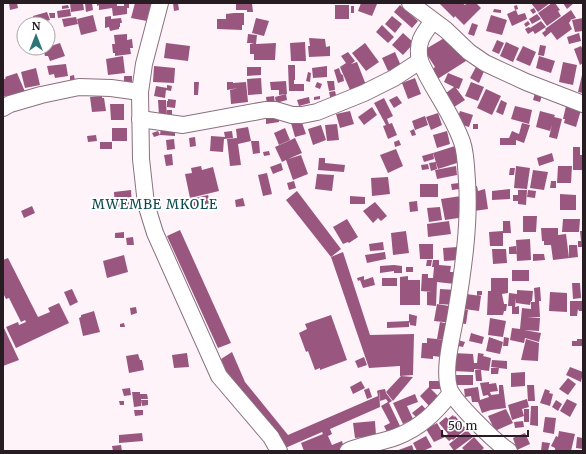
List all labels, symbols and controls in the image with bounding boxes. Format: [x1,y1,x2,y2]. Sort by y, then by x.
north arrow [16,16,56,56]
text: N [32,19,41,33]
district label: MWEMBE MKOLE [92,196,218,213]
scale bar [442,412,528,438]
text: 50 m [448,418,477,433]

